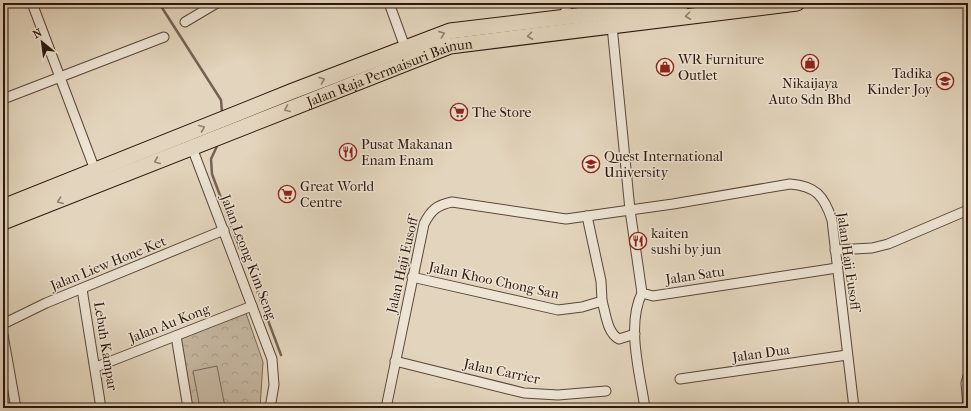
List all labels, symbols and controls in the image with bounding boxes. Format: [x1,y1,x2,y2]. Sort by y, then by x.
one-way arrow [685,11,691,20]
north arrow [22,22,62,62]
text: N [31,26,45,41]
one-way arrow [438,30,445,39]
one-way arrow [527,31,533,40]
street label: Jalan Raja Permaisuri Bainun [303,35,474,111]
place label: WR Furniture Outlet [677,51,764,84]
shop icon: Nikaijaya Auto Sdn Bhd [800,53,820,73]
shop icon: WR Furniture Outlet [655,57,675,77]
place label: Tadika Kinder Joy [867,65,933,98]
school or university icon: Tadika Kinder Joy [935,71,955,91]
place label: Nikaijaya Auto Sdn Bhd [768,75,852,108]
one-way arrow [319,76,326,84]
supermarket icon: The Store [449,102,469,122]
one-way arrow [283,104,290,112]
place label: The Store [472,104,532,121]
one-way arrow [198,124,205,132]
place label: Pusat Makanan Enam Enam [361,136,453,169]
restaurant icon: Pusat Makanan Enam Enam [338,142,358,162]
place label: Quest International University [604,148,723,181]
school or university icon: Quest International University [581,154,601,174]
one-way arrow [153,157,160,165]
place label: Great World Centre [300,178,375,211]
supermarket icon: Great World Centre [277,184,297,204]
street label: Jalan Leong Kim Seng [216,191,280,323]
one-way arrow [57,196,64,204]
street label: Jalan Haji Eusoff [833,210,864,315]
street label: Jalan Haji Eusoff [383,212,423,316]
place label: kaiten sushi by jun [651,225,721,258]
restaurant icon: kaiten sushi by jun [628,231,648,251]
street label: Jalan Liew Hone Ket [47,232,169,295]
street label: Jalan Khoo Chong San [426,258,561,303]
street label: Jalan Satu [663,263,726,288]
street label: Lebuh Kampar [90,300,121,392]
street label: Jalan Au Kong [125,300,213,347]
street label: Jalan Dua [730,341,791,366]
street label: Jalan Carrier [461,355,542,388]

